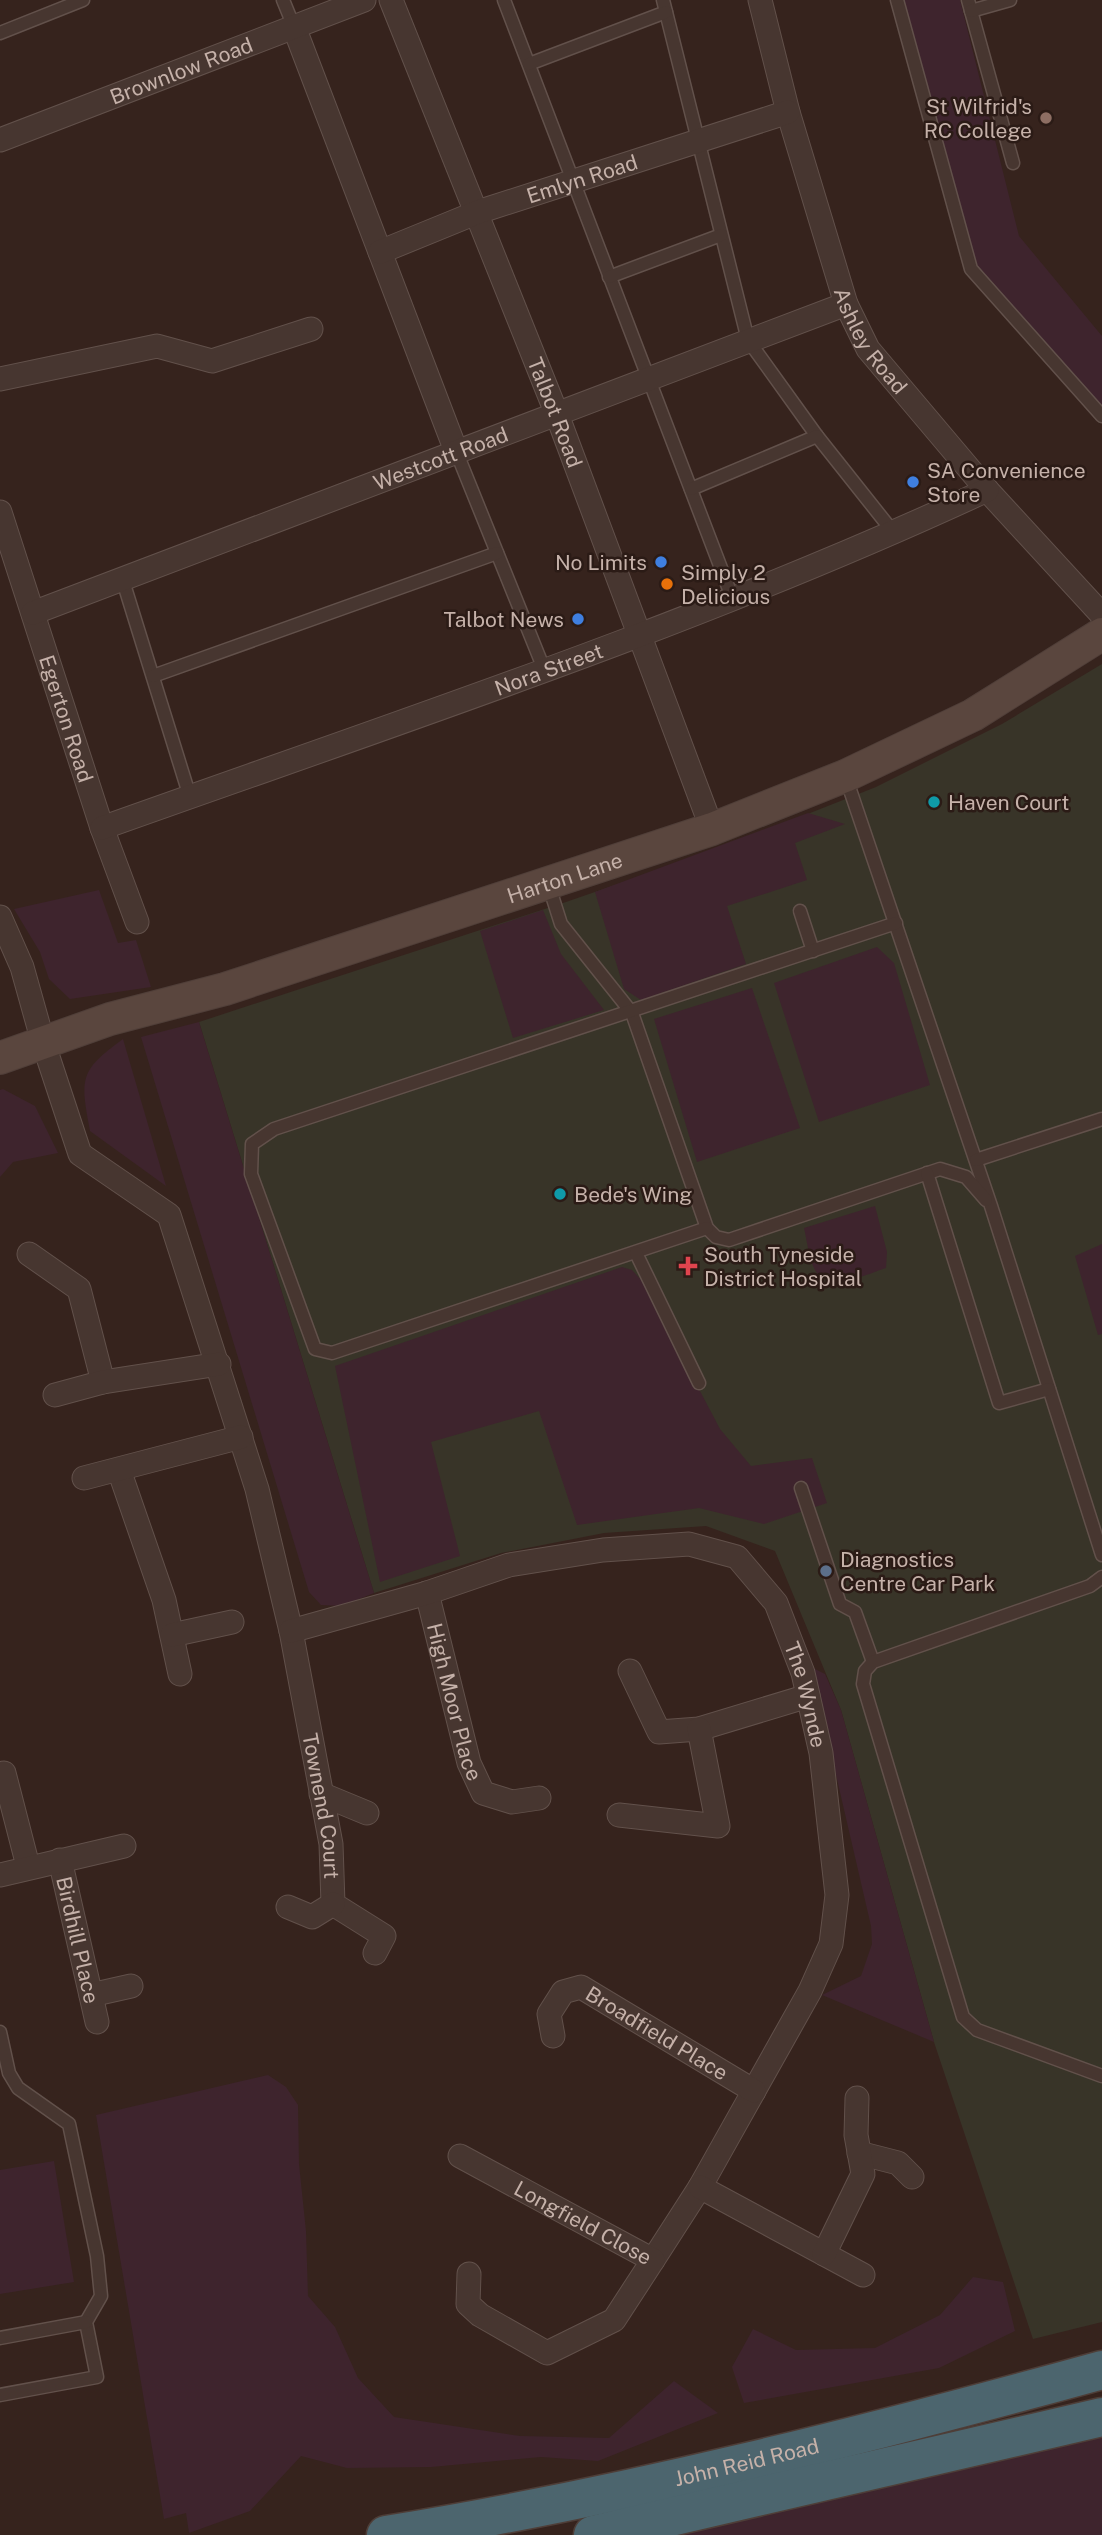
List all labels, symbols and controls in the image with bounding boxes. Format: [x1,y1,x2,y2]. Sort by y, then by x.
street label: Brownlow Road [106,32,256,109]
place label: St Wilfrid's RC College [924,94,1032,143]
marker: St Wilfrid's RC College [1038,110,1054,126]
street label: Emlyn Road [523,149,641,208]
street label: Ashley Road [829,285,913,399]
street label: Talbot Road [523,354,588,471]
street label: Westcott Road [370,421,511,495]
place label: SA Convenience Store [927,458,1086,507]
marker: SA Convenience Store [905,474,921,490]
place label: No Limits [555,550,647,575]
marker: No Limits [653,554,669,570]
place label: Simply 2 Delicious [681,560,770,609]
marker: Simply 2 Delicious [659,576,675,592]
place label: Talbot News [443,607,564,632]
marker: Talbot News [570,611,586,627]
street label: Nora Street [491,638,606,700]
street label: Egerton Road [34,652,99,785]
place label: Haven Court [948,790,1069,815]
marker: Haven Court [926,794,942,810]
street label: Harton Lane [504,847,626,908]
place label: Bede's Wing [574,1182,692,1207]
marker: Bede's Wing [552,1186,568,1202]
place label: South Tyneside District Hospital [704,1242,862,1291]
marker: South Tyneside District Hospital [678,1256,698,1276]
place label: Diagnostics Centre Car Park [840,1547,995,1596]
marker: Diagnostics Centre Car Park [818,1563,834,1579]
street label: High Moor Place [422,1620,488,1784]
street label: The Wynde [780,1638,832,1750]
street label: Townend Court [298,1731,345,1879]
street label: Birdhill Place [52,1874,105,2006]
street label: Broadfield Place [582,1980,733,2085]
street label: Longfield Close [510,2175,656,2270]
street label: John Reid Road [672,2433,821,2491]

